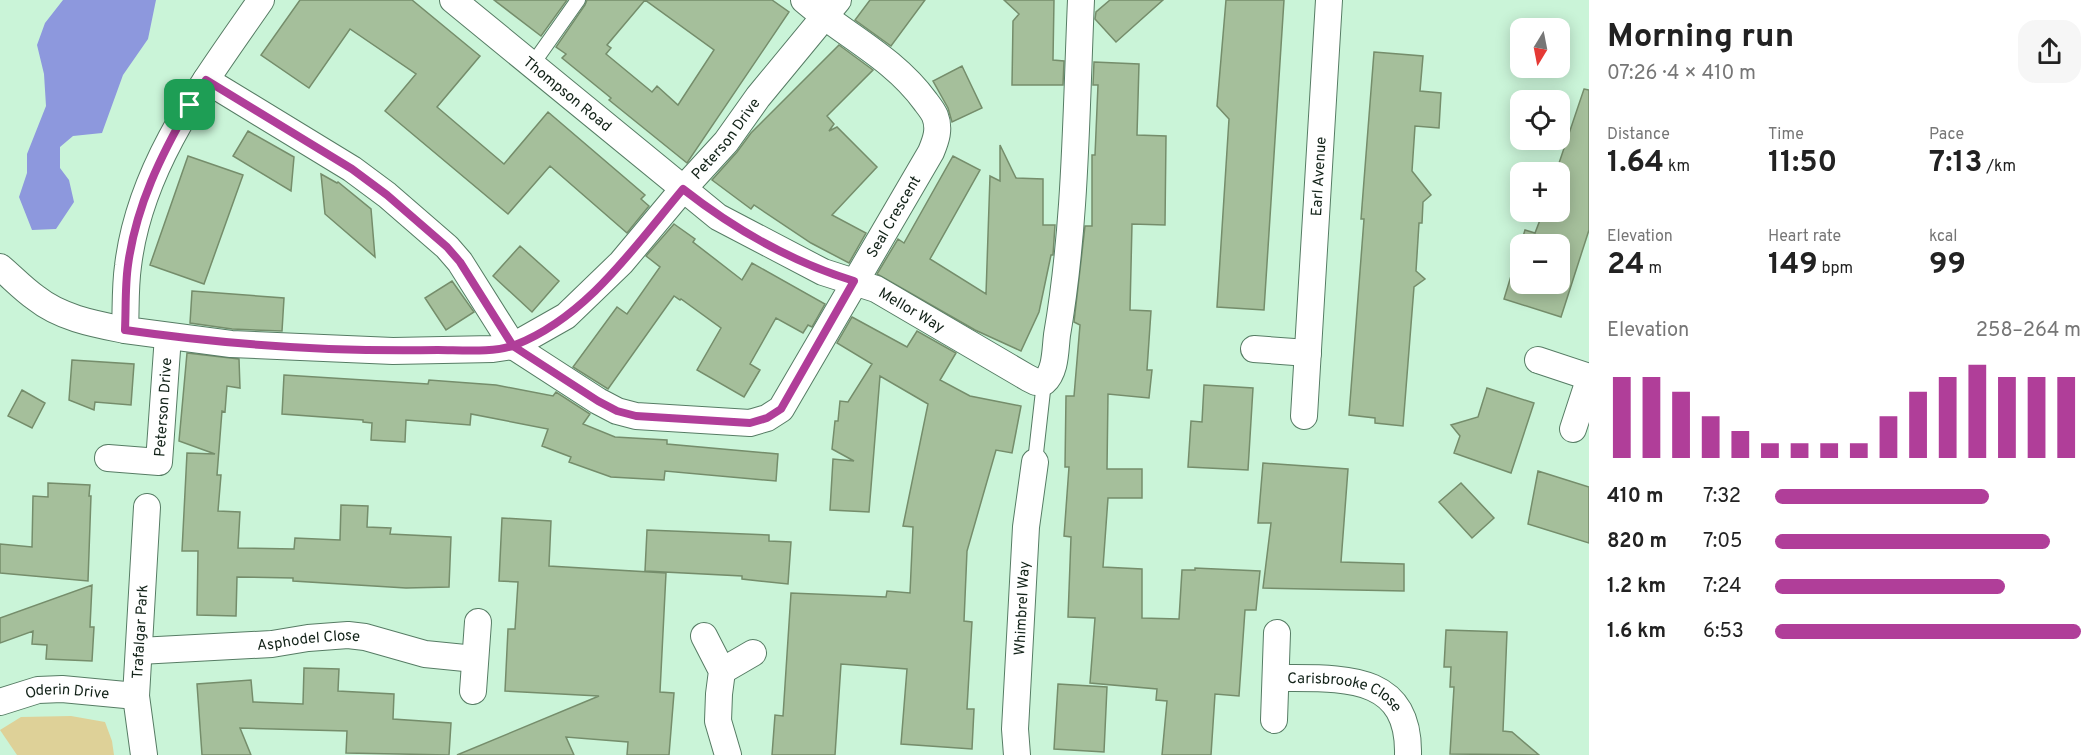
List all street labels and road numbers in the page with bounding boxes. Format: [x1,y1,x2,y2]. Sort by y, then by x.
street label: Thompson Road [518,53,615,137]
street label: Peterson Drive [688,95,765,184]
street label: Earl Avenue [1308,136,1332,217]
street label: Seal Crescent [863,173,926,262]
street label: Mellor Way [874,284,947,338]
street label: Peterson Drive [151,357,177,458]
street label: Whimbrel Way [1011,560,1035,656]
street label: Trafalgar Park [129,584,153,680]
street label: Asphodel Close [257,627,361,656]
street label: Carisbrooke Close [1287,670,1405,716]
street label: Oderin Drive [23,681,110,704]

